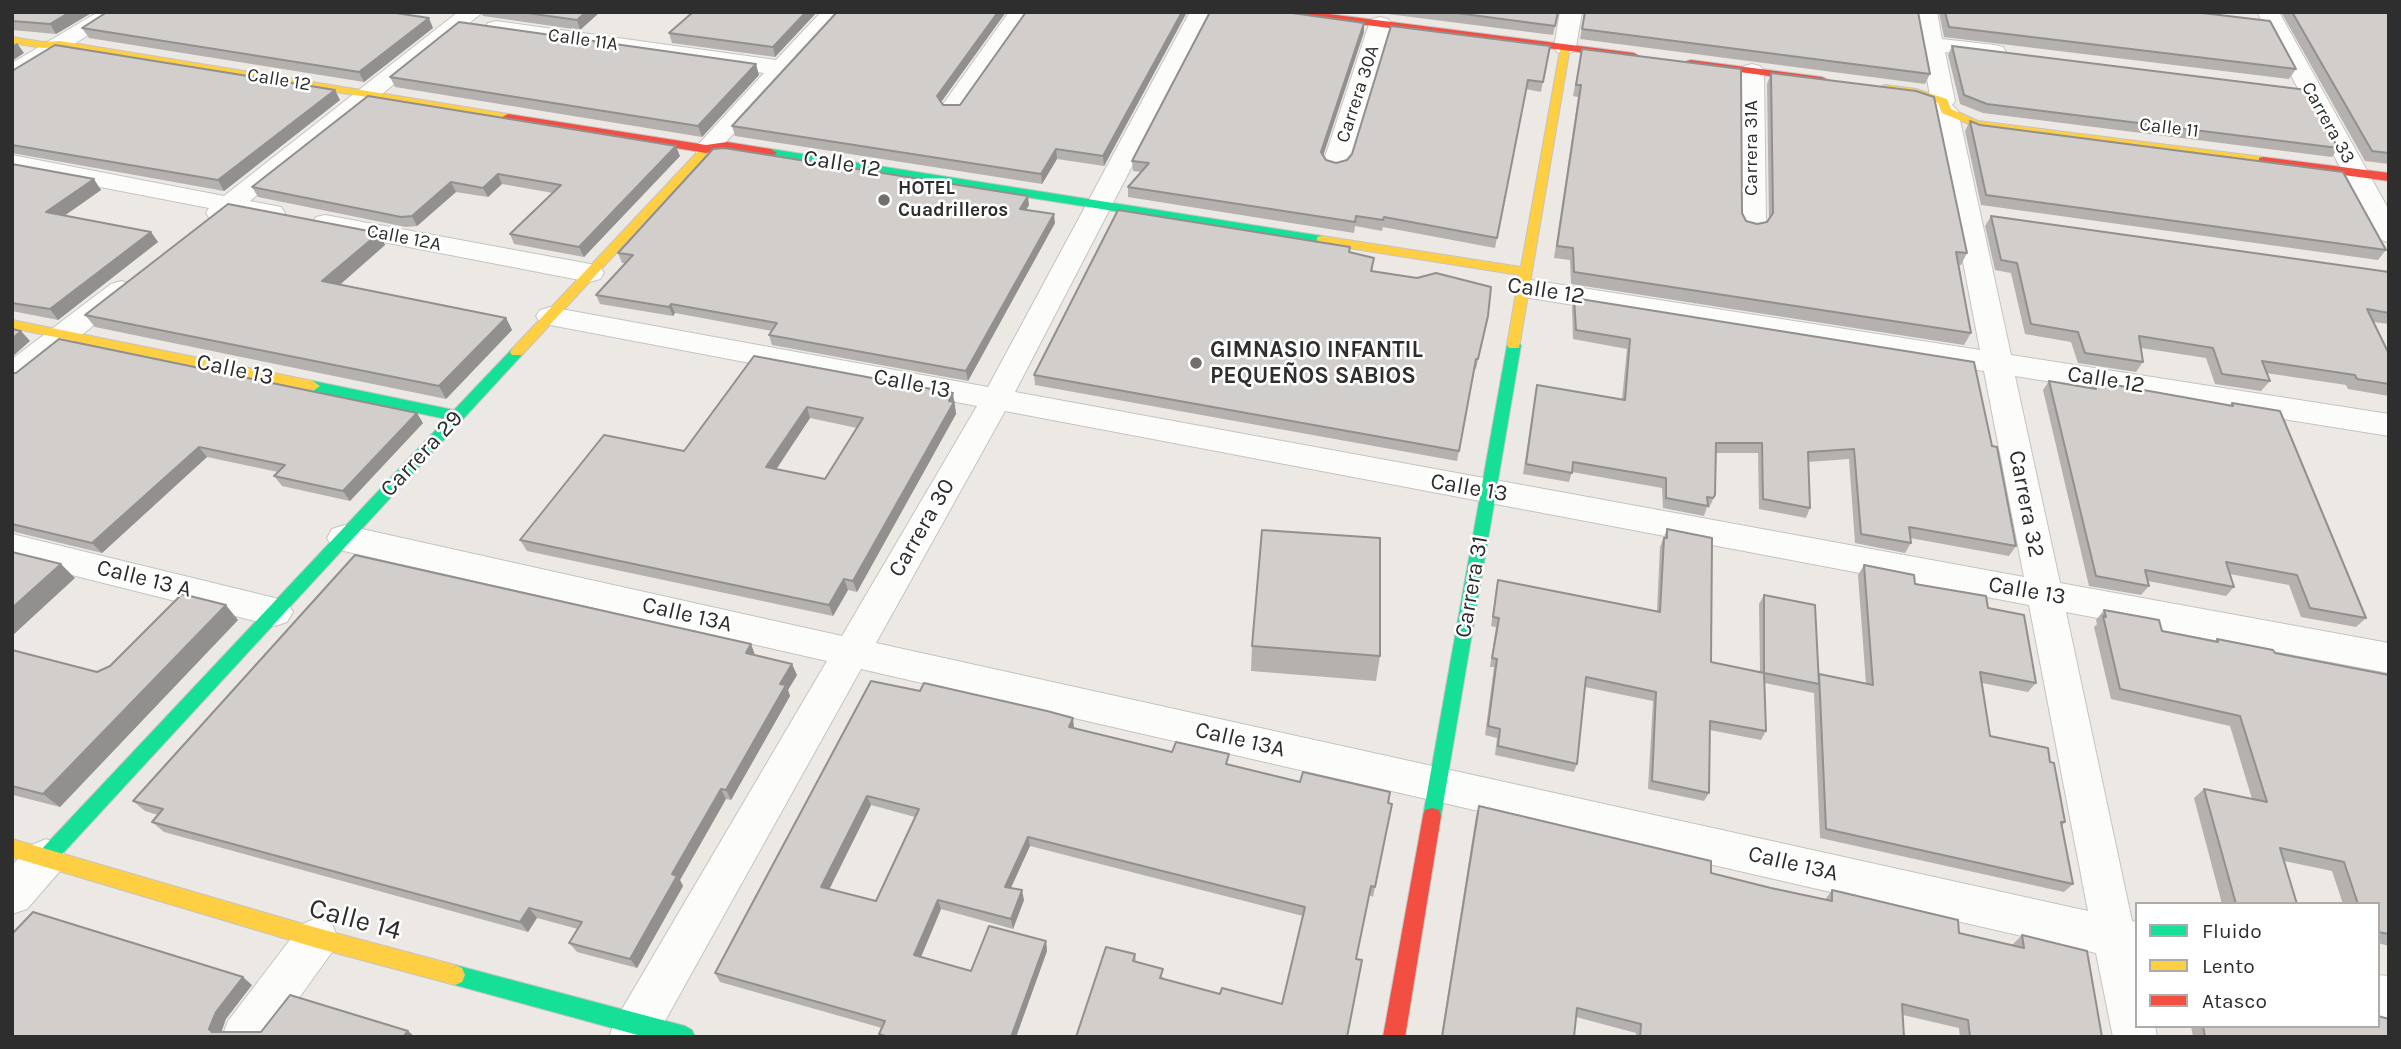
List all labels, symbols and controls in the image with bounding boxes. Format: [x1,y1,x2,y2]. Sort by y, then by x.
street label: Calle 11A [547,24,619,56]
street label: Carrera 30A [1332,43,1384,145]
street label: Calle 12 [245,64,313,96]
street label: Carrera 33 [2296,78,2360,168]
street label: Carrera 31A [1741,100,1763,196]
street label: Calle 11 [2138,113,2200,143]
street label: Calle 12 [801,144,883,184]
place label: HOTEL Cuadrilleros [898,178,1008,222]
marker: HOTEL Cuadrilleros [876,192,892,208]
street label: Calle 12A [365,220,443,256]
street label: Calle 12 [1505,271,1587,311]
place label: GIMNASIO INFANTIL PEQUEÑOS SABIOS [1210,336,1423,390]
street label: Calle 13 [194,348,276,392]
marker: GIMNASIO INFANTIL PEQUEÑOS SABIOS [1188,355,1204,371]
street label: Calle 12 [2065,360,2147,400]
street label: Calle 13 [871,363,953,405]
street label: Carrera 29 [375,405,469,503]
street label: Carrera 32 [2002,448,2050,560]
street label: Calle 13 [1428,468,1510,508]
street label: Carrera 30 [883,474,961,582]
street label: Carrera 31 [1449,534,1495,640]
street label: Calle 13 A [94,554,194,604]
street label: Calle 13 [1986,571,2068,611]
street label: Calle 13A [639,591,735,639]
street label: Calle 13A [1192,716,1288,764]
street label: Calle 13A [1745,840,1841,888]
street label: Calle 14 [305,892,405,948]
legend [2135,902,2380,1028]
text: Fluido [2202,919,2262,943]
text: Lento [2202,954,2255,978]
text: Atasco [2202,989,2267,1013]

